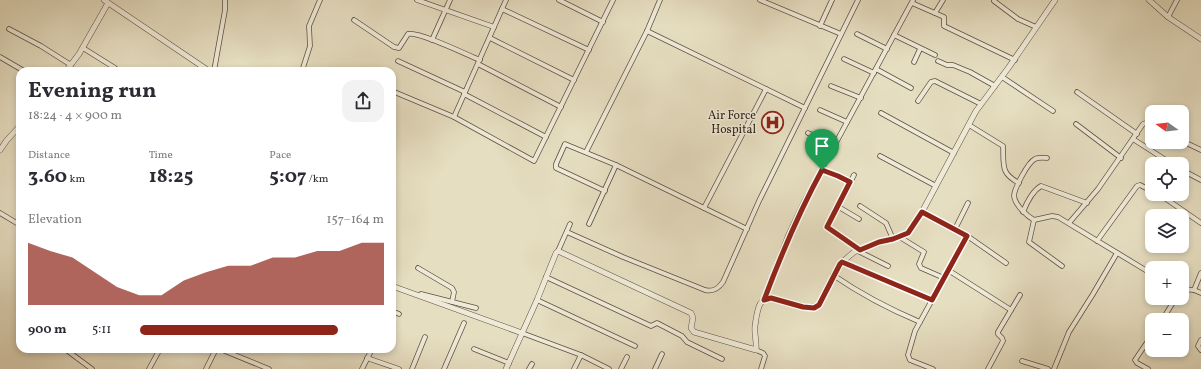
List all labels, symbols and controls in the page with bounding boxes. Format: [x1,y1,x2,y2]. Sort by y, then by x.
text: Evening run [28,76,157,107]
button: share [342,80,384,122]
north arrow [1145,105,1189,149]
map controls [1145,105,1189,357]
text: 18:24 · 4 × 900 m [28,107,122,125]
place label: Air Force Hospital [708,108,756,138]
hospital icon: Air Force Hospital [759,109,785,135]
pin [805,129,839,170]
icon: arrive [811,135,833,157]
text: Distance [28,148,70,163]
text: Time [149,148,173,163]
text: Pace [269,148,291,163]
button: locate [1145,157,1189,201]
text: 3.60 [28,163,67,191]
text: 18:25 [149,163,193,191]
text: 5:07 [269,163,307,191]
text: km [67,172,85,187]
text: /km [307,172,328,187]
button: layers [1145,209,1189,253]
text: Elevation [28,211,82,229]
text: 157–164 m [326,211,384,229]
button: + [1145,261,1189,305]
button: − [1145,313,1189,357]
text: 900 m [28,321,67,339]
text: 5:11 [92,321,111,339]

